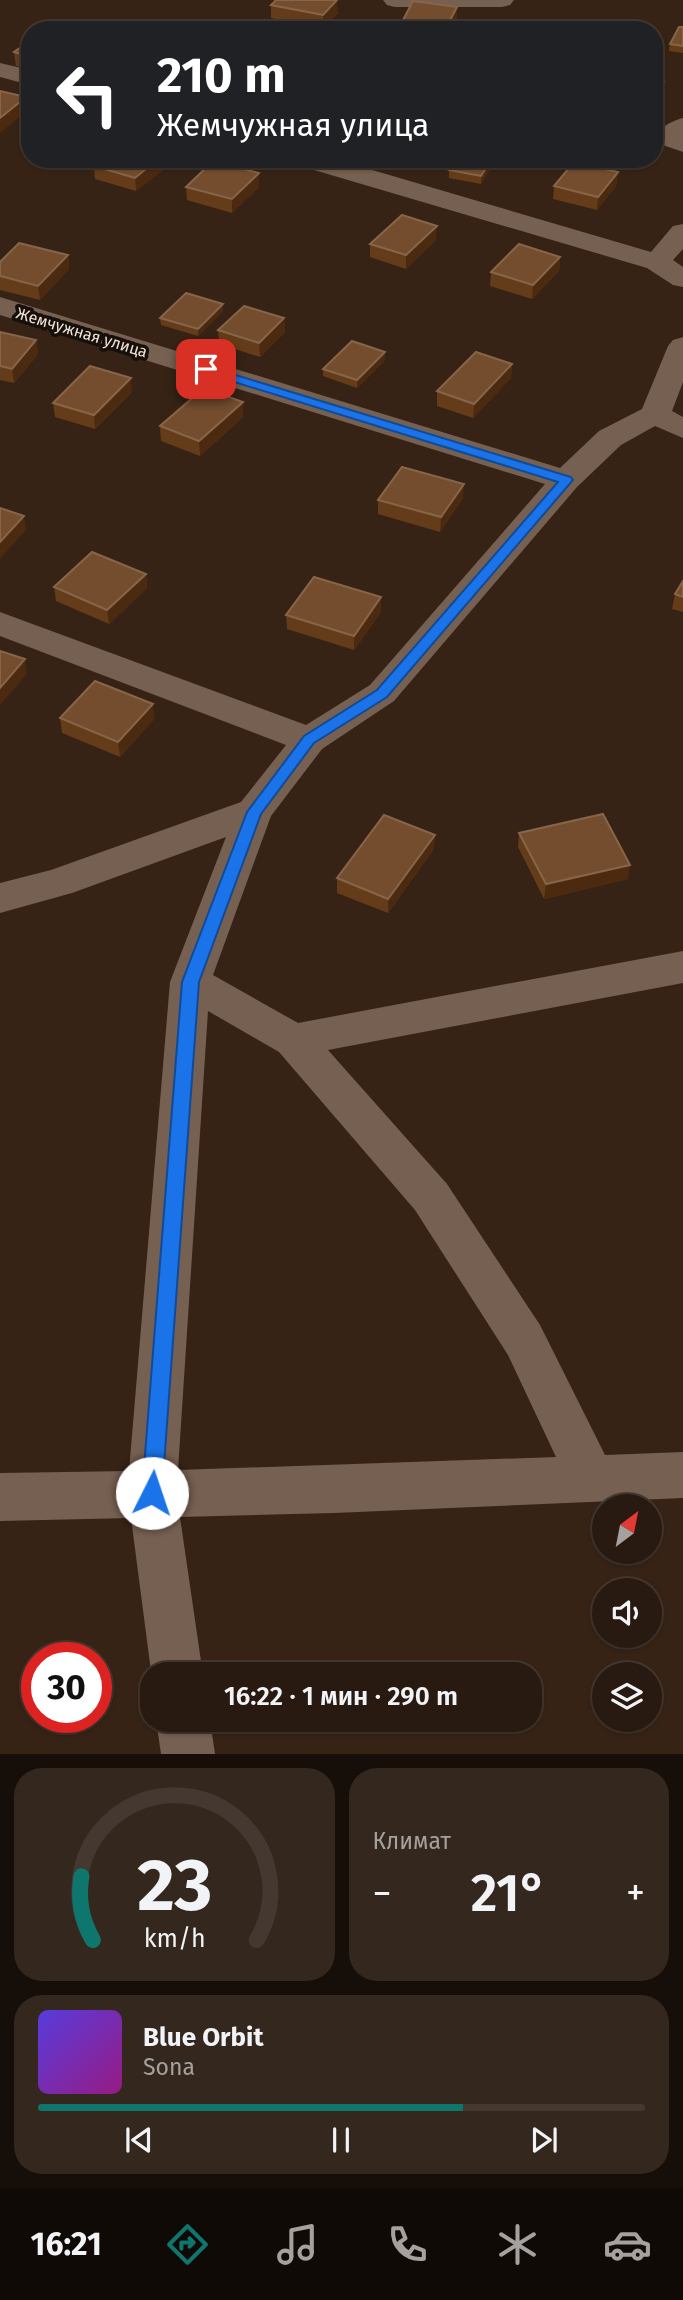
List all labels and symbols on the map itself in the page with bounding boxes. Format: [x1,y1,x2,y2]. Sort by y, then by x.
street label: Жемчужная улица [14,303,150,361]
pin [176,339,236,399]
position arrow [115,1456,189,1530]
north arrow [592,1494,662,1564]
speed limit sign: 30 [21,1642,112,1733]

